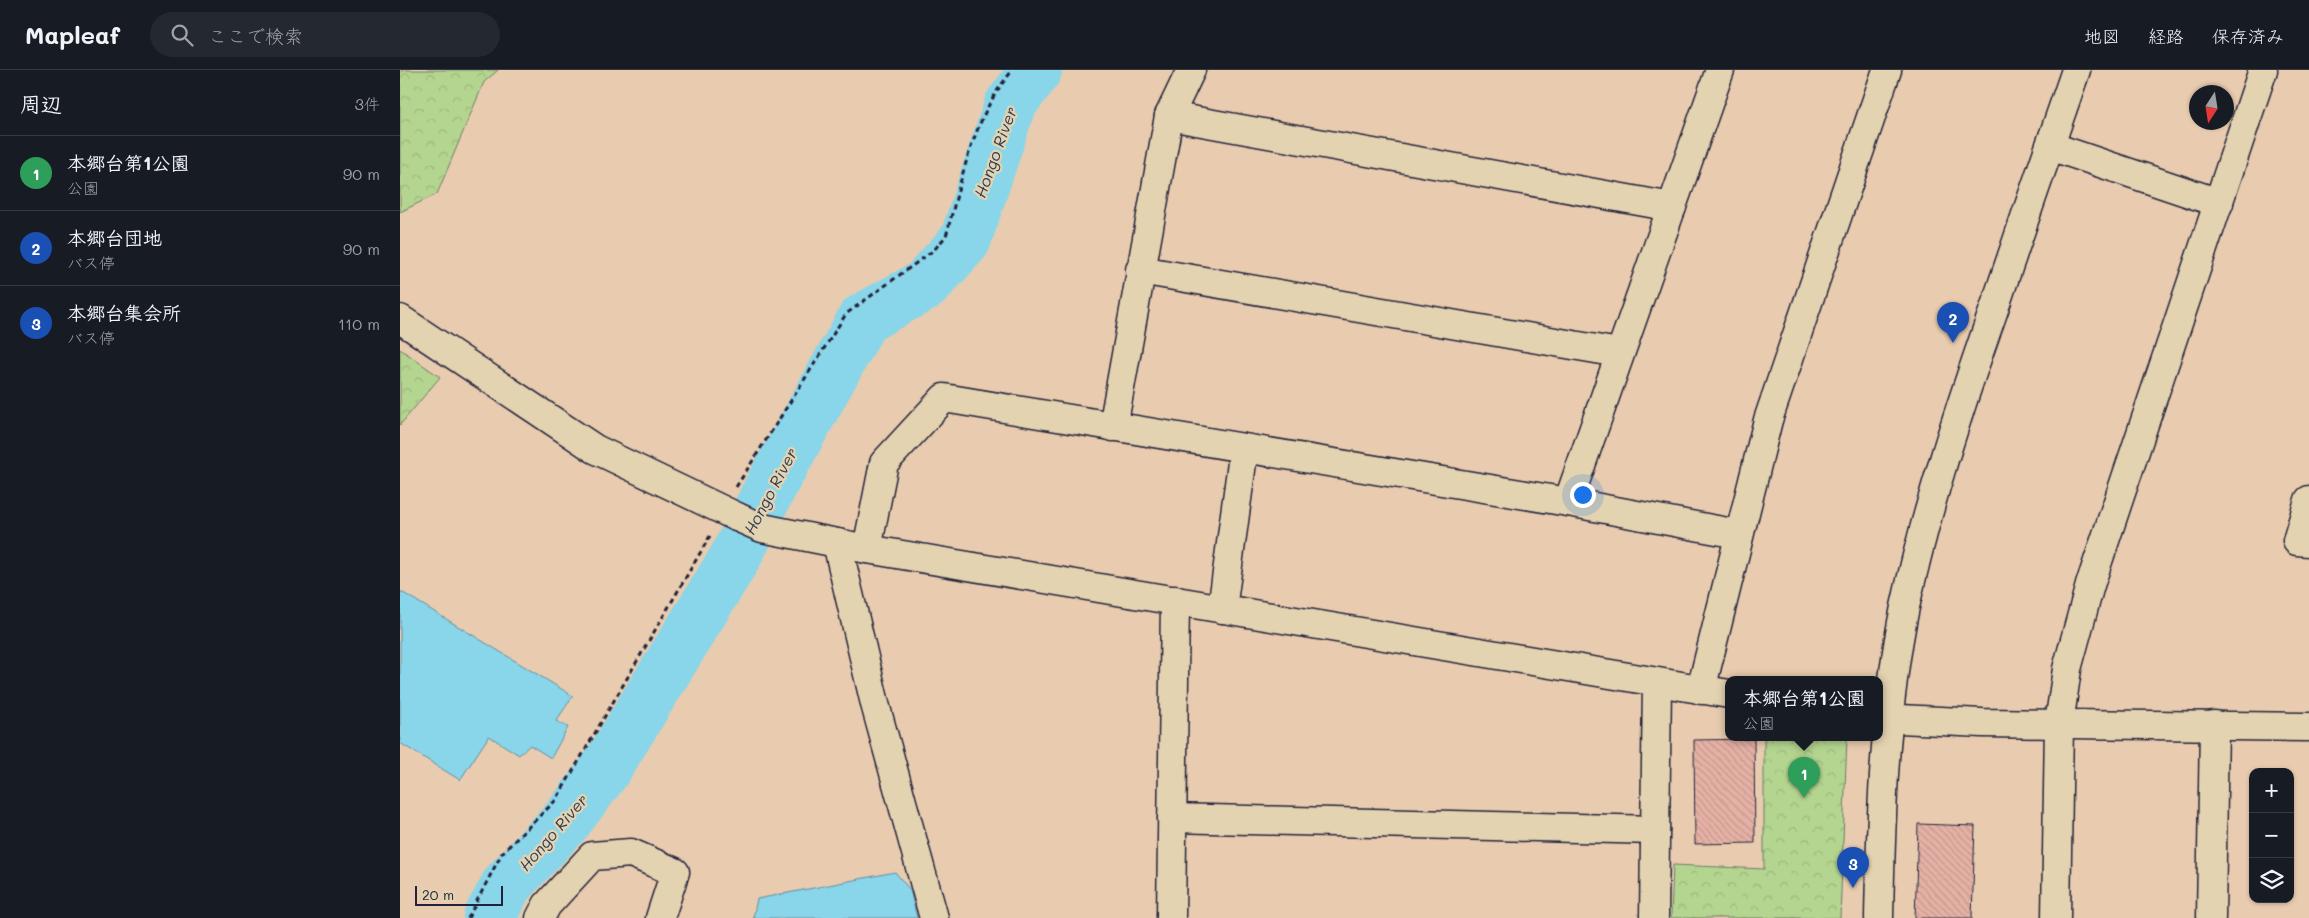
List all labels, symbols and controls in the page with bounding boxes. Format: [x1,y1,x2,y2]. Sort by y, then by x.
search box [150,12,500,57]
text: Mapleaf [25,19,120,50]
icon: search [168,21,196,49]
text: ここで検索 [208,23,303,48]
text: 地図 [2084,24,2120,48]
text: 経路 [2148,24,2184,48]
text: 保存済み [2212,24,2284,48]
north arrow [2189,85,2234,130]
text: 周辺 [20,90,62,117]
text: 3件 [355,93,380,114]
water label: Hongo River [969,104,1021,200]
text: 本郷台第1公園 [67,150,189,175]
text: 1 [32,163,40,184]
text: 90 m [343,163,380,184]
text: 公園 [67,177,99,198]
text: 本郷台団地 [67,225,162,250]
text: 2 [32,238,40,259]
text: 90 m [343,238,380,259]
text: バス停 [67,252,115,273]
text: 本郷台集会所 [67,300,181,325]
pin: 2 [1937,302,1969,343]
text: 3 [31,313,41,334]
text: 110 m [338,313,380,334]
text: バス停 [67,327,115,348]
water label: Hongo River [738,444,802,538]
your location [1570,482,1596,508]
popup [1725,676,1883,741]
text: 本郷台第1公園 [1743,685,1865,710]
text: 公園 [1743,712,1775,733]
pin: 1 [1788,757,1820,798]
map controls [2249,768,2294,903]
button: + [2249,768,2294,813]
water label: Hongo River [514,789,592,875]
button: − [2249,813,2294,858]
pin: 3 [1837,847,1869,888]
button: layers [2249,858,2294,903]
scale bar [415,883,502,906]
text: 20 m [422,885,454,904]

